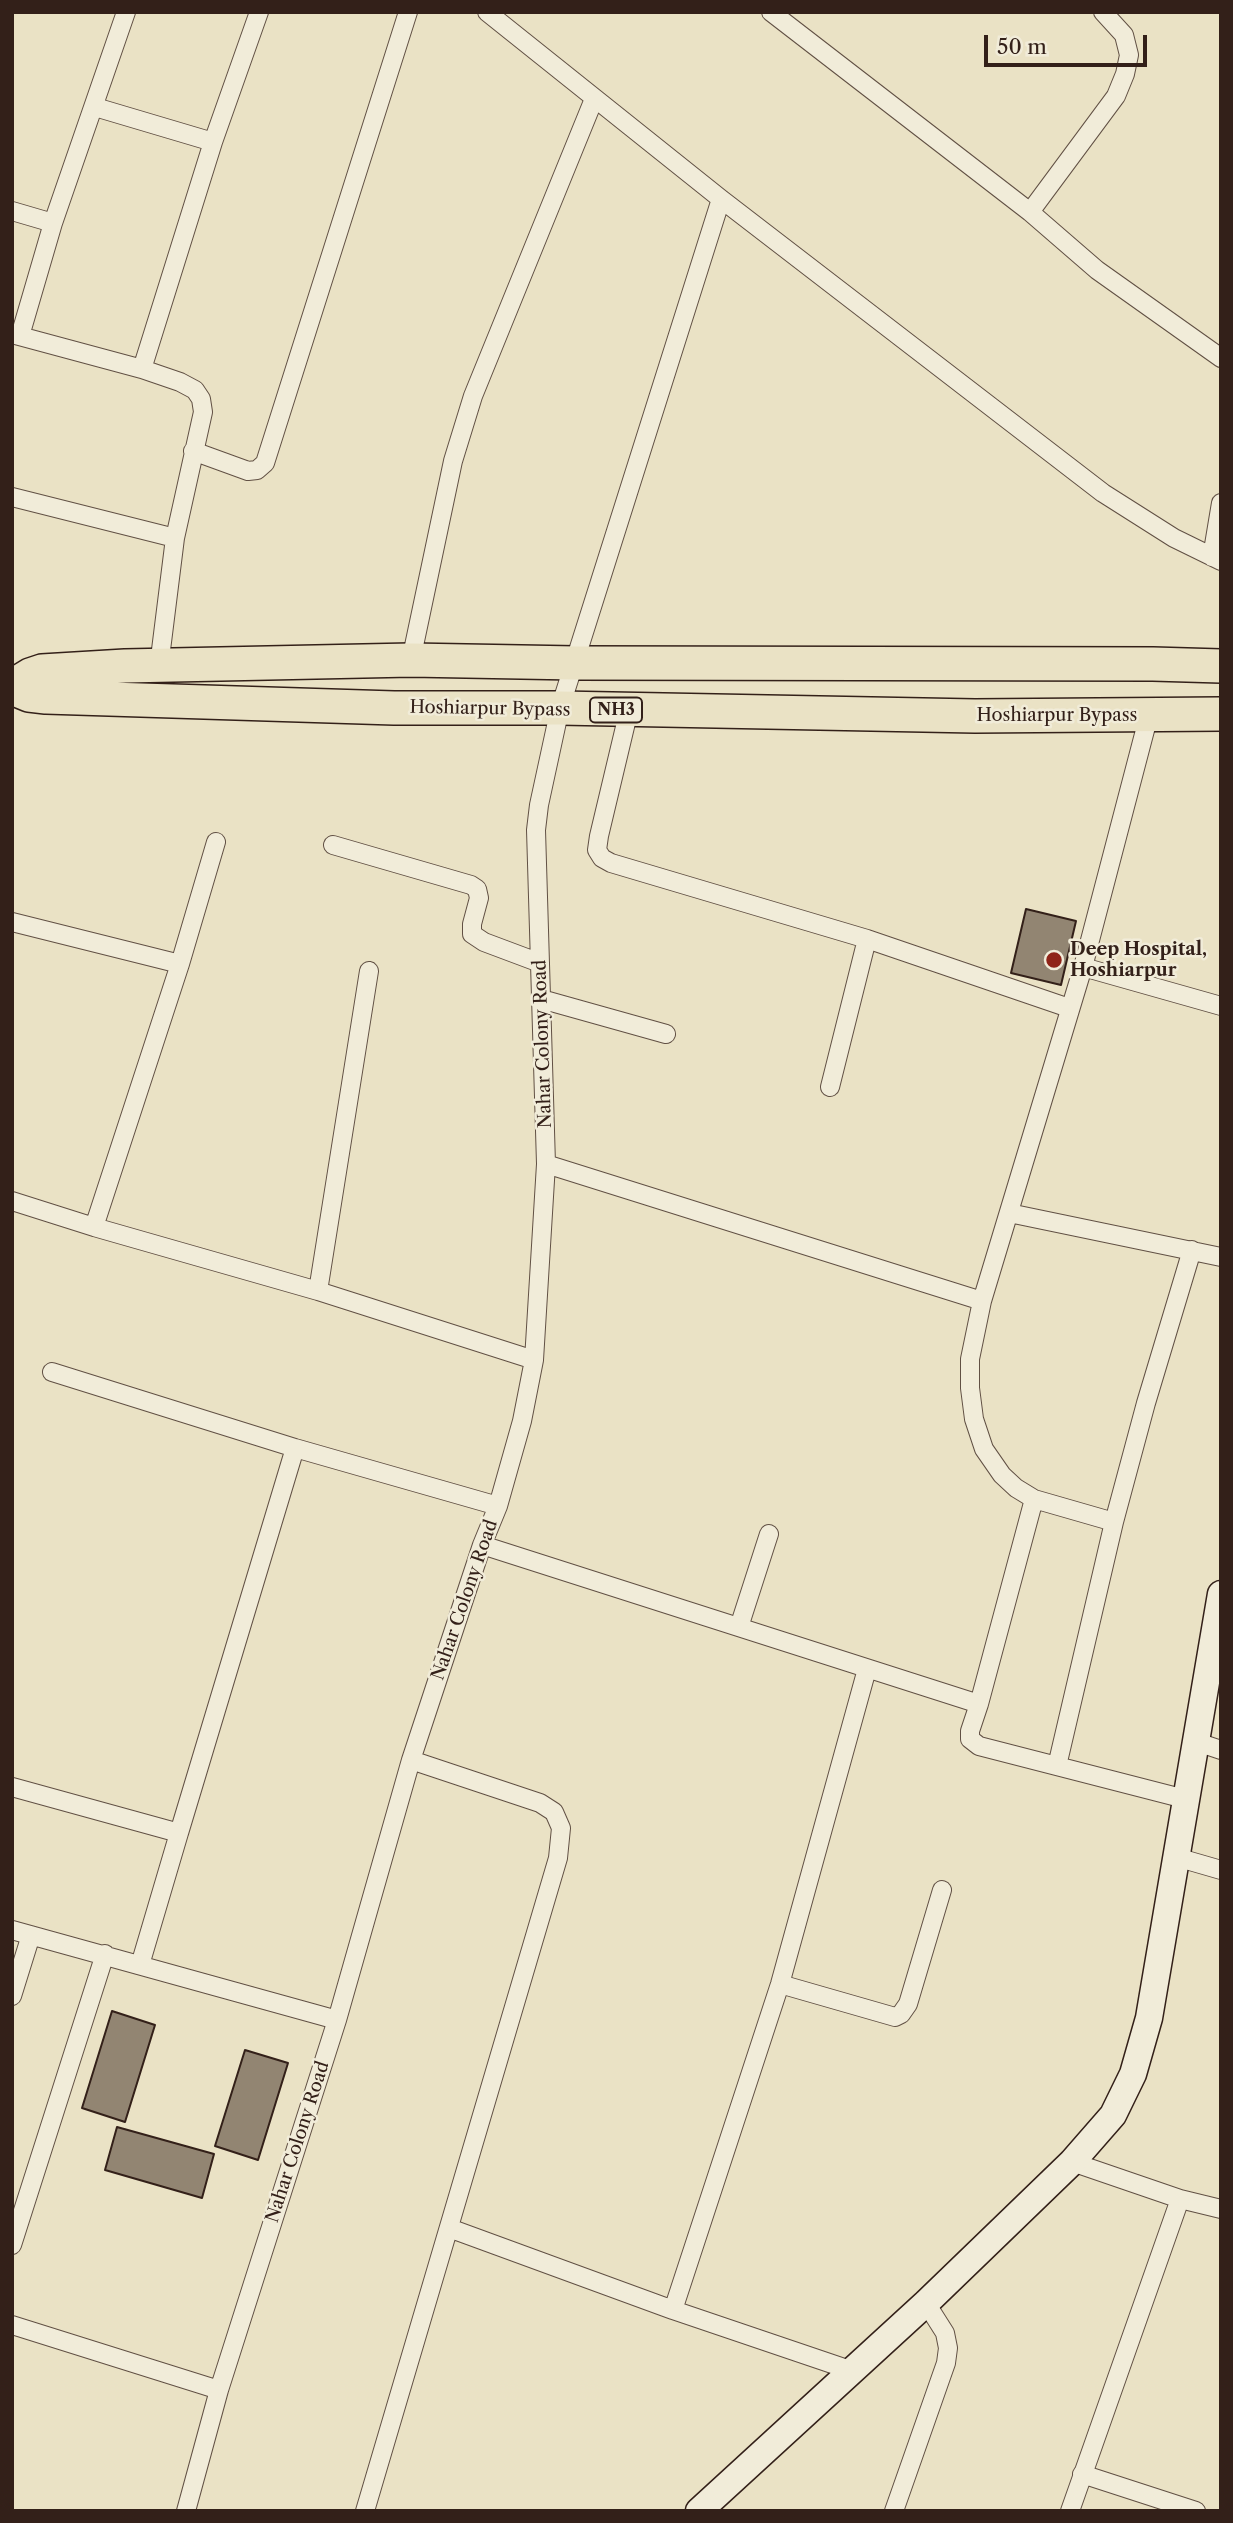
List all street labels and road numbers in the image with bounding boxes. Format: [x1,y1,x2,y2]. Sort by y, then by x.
street label: Hoshiarpur Bypass [409,697,571,721]
road number: NH3 [590,698,642,722]
street label: Hoshiarpur Bypass [977,705,1137,727]
street label: Nahar Colony Road [529,959,557,1129]
street label: Nahar Colony Road [427,1517,503,1683]
street label: Nahar Colony Road [262,2059,334,2225]

